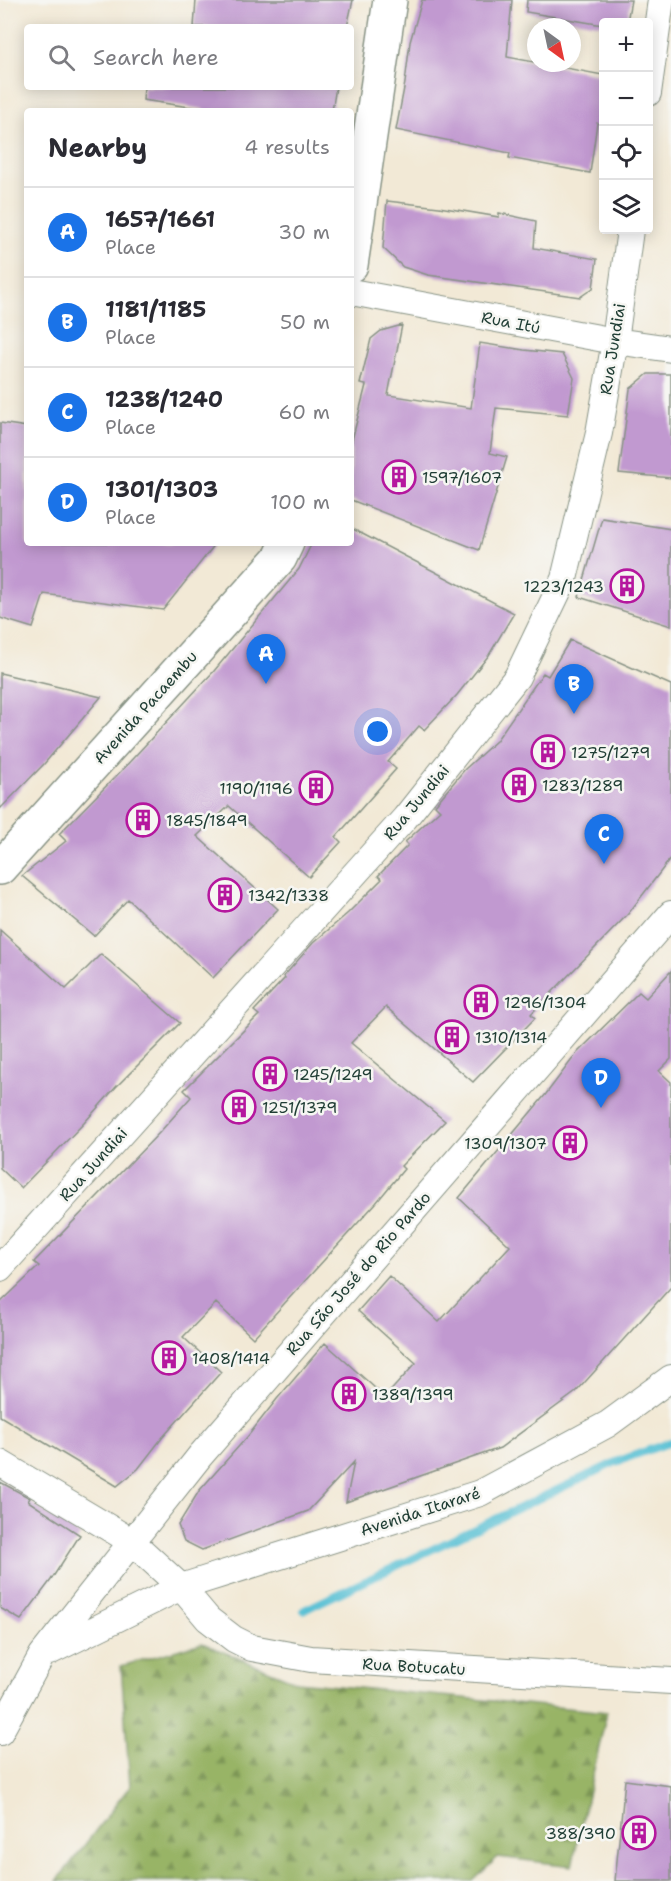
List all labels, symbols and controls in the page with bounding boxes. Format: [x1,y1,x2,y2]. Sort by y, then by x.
north arrow [527,18,581,72]
map controls [599,18,653,234]
button: + [599,18,653,72]
search box [24,24,354,90]
icon: search [45,41,78,74]
text: Search here [93,43,219,72]
button: − [599,72,653,126]
button: locate [599,126,653,180]
text: Nearby [48,130,147,165]
text: 4 results [244,134,330,160]
button: layers [599,180,653,234]
text: 1657/1661 [105,205,215,234]
text: A [60,219,75,245]
text: 30 m [278,219,330,245]
text: Place [105,234,156,260]
text: 1181/1185 [105,295,206,324]
street label: Rua Jundiai [595,302,630,396]
street label: Rua Itú [480,306,542,338]
text: B [61,309,74,335]
text: 50 m [280,309,330,335]
text: Place [105,324,156,350]
text: 1238/1240 [105,385,223,414]
text: C [61,399,74,425]
text: 60 m [278,399,330,425]
text: Place [105,414,156,440]
building icon: 1597/1607 [381,459,417,495]
place label: 1597/1607 [422,467,502,488]
text: 1301/1303 [105,475,218,504]
text: D [60,489,75,515]
text: 100 m [270,489,330,515]
text: Place [105,504,156,530]
building icon: 1223/1243 [609,568,645,604]
place label: 1223/1243 [524,576,604,597]
pin: A [246,634,286,684]
street label: Avenida Pacaembu [89,646,202,768]
pin: B [554,664,594,714]
your location [363,717,392,746]
building icon: 1275/1279 [530,734,566,770]
place label: 1275/1279 [571,742,651,763]
street label: Rua Jundiai [379,760,454,844]
building icon: 1283/1289 [501,767,537,803]
building icon: 1190/1196 [298,770,334,806]
place label: 1283/1289 [542,775,624,796]
place label: 1190/1196 [219,778,293,799]
building icon: 1845/1849 [125,802,161,838]
place label: 1845/1849 [166,810,248,831]
pin: C [584,814,624,864]
building icon: 1342/1338 [207,877,243,913]
place label: 1342/1338 [248,885,329,906]
building icon: 1296/1304 [463,984,499,1020]
place label: 1296/1304 [504,992,586,1013]
building icon: 1310/1314 [434,1019,470,1055]
place label: 1310/1314 [475,1027,547,1048]
building icon: 1245/1249 [252,1056,288,1092]
pin: D [582,1058,620,1108]
place label: 1245/1249 [293,1064,373,1085]
building icon: 1251/1379 [221,1089,257,1125]
place label: 1251/1379 [262,1097,337,1118]
street label: Rua Jundiai [55,1123,132,1206]
building icon: 1309/1307 [552,1125,588,1161]
place label: 1309/1307 [464,1133,547,1154]
street label: Rua São José do Rio Pardo [281,1187,435,1360]
building icon: 1408/1414 [151,1340,187,1376]
place label: 1408/1414 [192,1348,270,1369]
building icon: 1389/1399 [331,1376,367,1412]
place label: 1389/1399 [372,1384,454,1405]
street label: Avenida Itararé [358,1482,483,1541]
street label: Rua Botucatu [362,1653,466,1680]
building icon: 388/390 [621,1815,657,1851]
place label: 388/390 [546,1823,616,1844]

